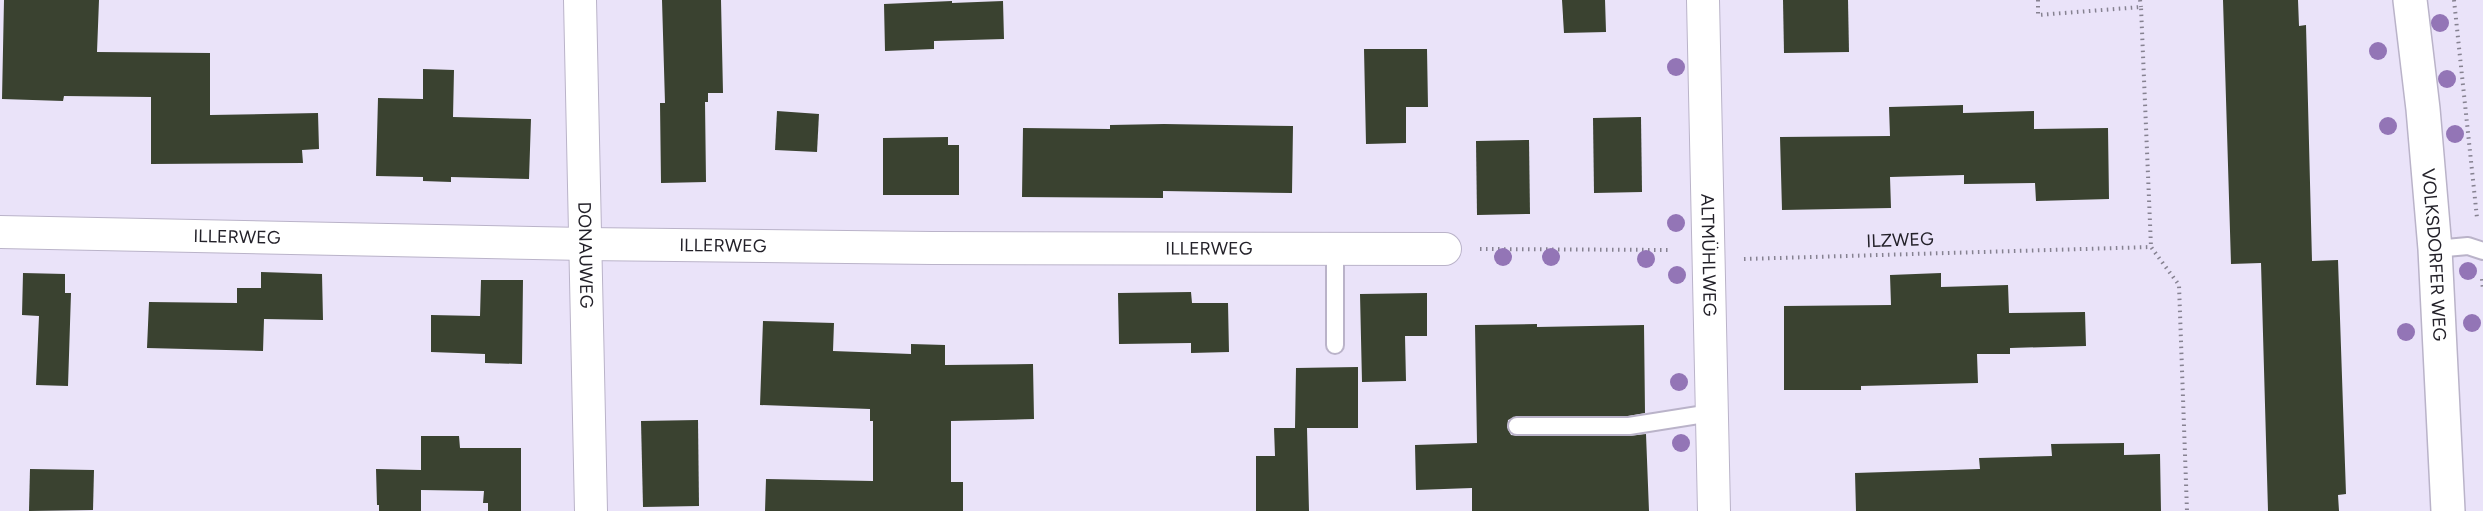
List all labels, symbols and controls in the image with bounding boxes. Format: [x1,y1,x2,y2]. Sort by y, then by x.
street label: VOLKSDORFER WEG [2417,167,2451,342]
street label: ALTMÜHLWEG [1696,193,1721,317]
street label: DONAUWEG [573,201,598,309]
street label: ILLERWEG [193,225,281,249]
street label: ILZWEG [1866,228,1934,252]
street label: ILLERWEG [679,234,767,257]
street label: ILLERWEG [1165,237,1253,260]

